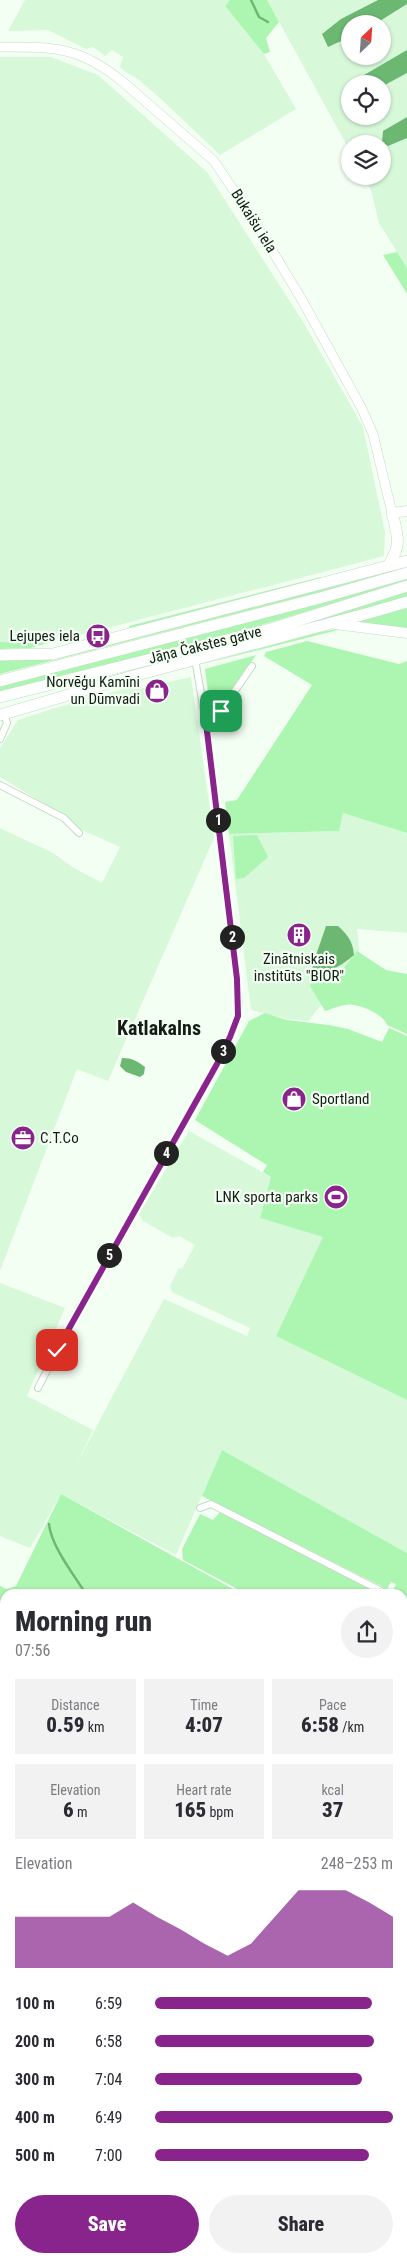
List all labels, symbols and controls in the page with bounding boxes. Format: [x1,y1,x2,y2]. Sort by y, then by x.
north arrow [341,15,391,65]
map controls [341,15,391,185]
button: locate [341,75,391,125]
button: layers [341,135,391,185]
street label: Bukaišu iela [227,186,281,256]
street label: Jāņa Čakstes gatve [147,622,263,668]
bus stop icon: Lejupes iela [85,623,111,649]
place label: Lejupes iela [9,627,80,645]
place label: Norvēģu Kamīni un Dūmvadi [46,673,140,708]
shop icon: Norvēģu Kamīni un Dūmvadi [144,678,170,704]
pin [200,690,242,732]
icon: arrive [207,697,235,725]
pin: 1 [206,808,230,832]
text: 1 [215,812,222,828]
building icon: Zinātniskais institūts "BIOR" [286,922,312,948]
pin: 2 [220,924,244,950]
text: 2 [229,929,236,945]
place label: Zinātniskais institūts "BIOR" [254,950,344,985]
district label: Katlakalns [117,1016,201,1040]
pin: 3 [210,1038,236,1064]
text: 3 [220,1043,227,1059]
shop icon: Sportland [281,1086,307,1112]
place label: Sportland [312,1090,369,1108]
office icon: C.T.Co [10,1125,36,1151]
place label: C.T.Co [40,1129,79,1147]
pin: 4 [154,1140,178,1166]
text: 4 [163,1145,170,1161]
sports icon: LNK sporta parks [323,1184,349,1210]
place label: LNK sporta parks [215,1188,318,1206]
pin: 5 [96,1242,122,1268]
text: 5 [106,1247,113,1263]
pin [36,1329,78,1371]
icon: check [43,1336,71,1364]
text: Morning run [15,1605,152,1638]
button: share [341,1606,393,1658]
text: 07:56 [15,1641,50,1660]
text: Distance [51,1697,99,1713]
text: Time [190,1697,218,1713]
text: Pace [319,1697,346,1713]
text: 0.59 [46,1713,84,1737]
text: 4:07 [185,1713,223,1737]
text: 6:58 [301,1713,339,1737]
text: km [84,1719,105,1735]
text: /km [339,1719,364,1735]
text: Elevation [50,1782,101,1798]
text: Heart rate [176,1782,232,1798]
text: kcal [321,1782,344,1798]
text: 6 [63,1798,74,1822]
text: 165 [174,1798,206,1822]
text: 37 [322,1798,343,1822]
text: m [74,1804,88,1820]
text: bpm [206,1804,234,1820]
text: Elevation [15,1854,73,1873]
text: 248–253 m [321,1854,393,1873]
text: 100 m [15,1994,55,2013]
text: 6:59 [95,1994,122,2013]
text: 200 m [15,2032,55,2051]
text: 6:58 [95,2032,122,2051]
text: 300 m [15,2070,55,2089]
text: 7:04 [95,2070,122,2089]
text: 400 m [15,2108,55,2127]
text: 6:49 [95,2108,122,2127]
text: 500 m [15,2146,55,2165]
text: 7:00 [95,2146,122,2165]
button: Save [15,2195,199,2253]
button: Share [209,2195,393,2253]

